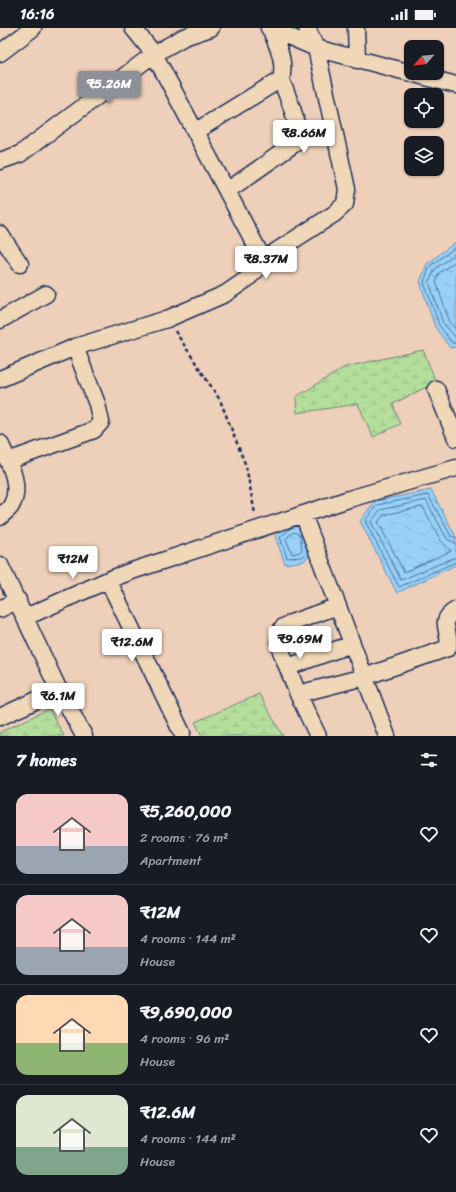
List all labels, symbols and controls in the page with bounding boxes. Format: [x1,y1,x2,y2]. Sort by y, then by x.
text: 16:16 [20,1,54,27]
north arrow [404,40,444,80]
map controls [404,40,444,176]
pin: ₹5.26M [76,71,142,105]
text: ₹5.26M [87,72,131,95]
button: locate [404,88,444,128]
pin: ₹8.66M [271,120,337,154]
text: ₹8.66M [282,121,326,144]
button: layers [404,136,444,176]
pin: ₹8.37M [233,246,299,280]
text: ₹8.37M [244,247,288,270]
pin: ₹12M [49,546,97,580]
text: ₹12M [58,547,88,570]
pin: ₹9.69M [267,626,333,660]
text: ₹9.69M [277,627,323,650]
pin: ₹12.6M [99,629,165,663]
text: ₹12.6M [111,630,153,653]
pin: ₹6.1M [30,683,86,717]
text: ₹6.1M [41,684,75,707]
text: 7 homes [16,745,76,775]
icon: filters [418,749,440,771]
text: ₹5,260,000 [140,796,232,826]
icon: home [48,810,96,858]
icon: heart [418,823,440,845]
text: 2 rooms · 76 m² [140,826,228,849]
text: Apartment [140,849,201,872]
text: ₹12M [140,897,181,927]
icon: home [48,911,96,959]
icon: heart [418,924,440,946]
text: 4 rooms · 144 m² [140,927,236,950]
text: House [140,950,175,973]
text: ₹9,690,000 [140,997,232,1027]
icon: home [48,1011,96,1059]
icon: heart [418,1024,440,1046]
text: 4 rooms · 96 m² [140,1027,229,1050]
text: House [140,1050,175,1073]
text: ₹12.6M [140,1097,195,1127]
icon: home [48,1111,96,1159]
icon: heart [418,1124,440,1146]
text: 4 rooms · 144 m² [140,1127,236,1150]
text: House [140,1150,175,1173]

